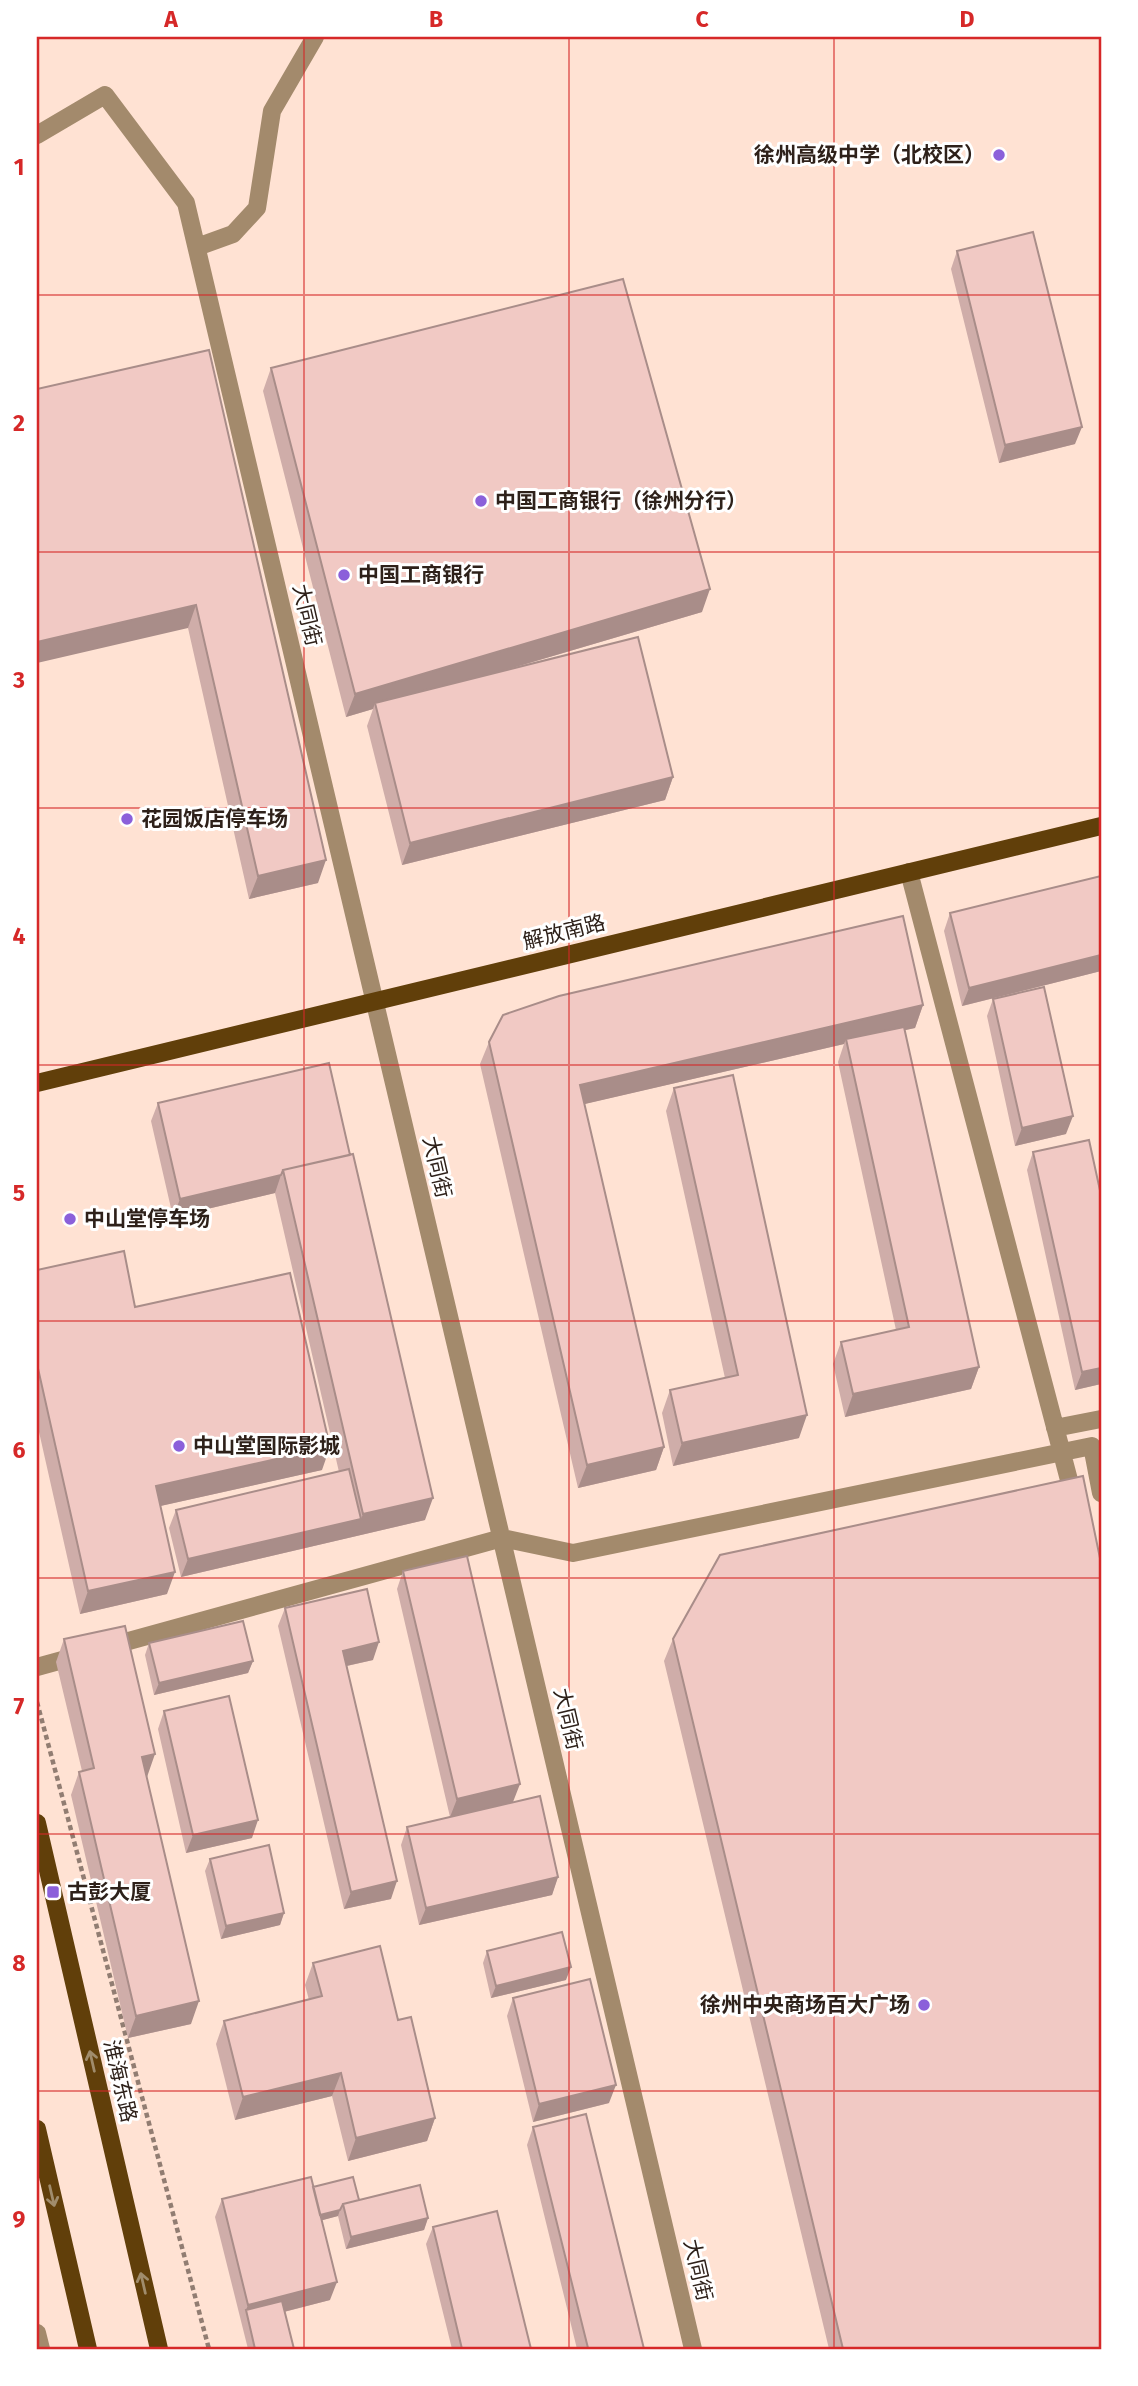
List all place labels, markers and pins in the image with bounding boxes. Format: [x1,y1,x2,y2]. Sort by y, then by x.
place label: 徐州高级中学（北校区） [754,142,985,168]
marker: 徐州高级中学（北校区） [991,147,1007,163]
place label: 中国工商银行（徐州分行） [495,488,747,514]
marker: 中国工商银行（徐州分行） [473,493,489,509]
place label: 中国工商银行 [358,562,484,588]
marker: 中国工商银行 [336,567,352,583]
place label: 花园饭店停车场 [141,806,288,832]
marker: 花园饭店停车场 [119,811,135,827]
place label: 中山堂停车场 [84,1206,210,1232]
marker: 中山堂停车场 [62,1211,78,1227]
place label: 中山堂国际影城 [193,1433,340,1459]
marker: 中山堂国际影城 [171,1438,187,1454]
place label: 古彭大厦 [67,1879,151,1905]
marker: 古彭大厦 [45,1884,61,1900]
place label: 徐州中央商场百大广场 [700,1992,910,2018]
marker: 徐州中央商场百大广场 [916,1997,932,2013]

